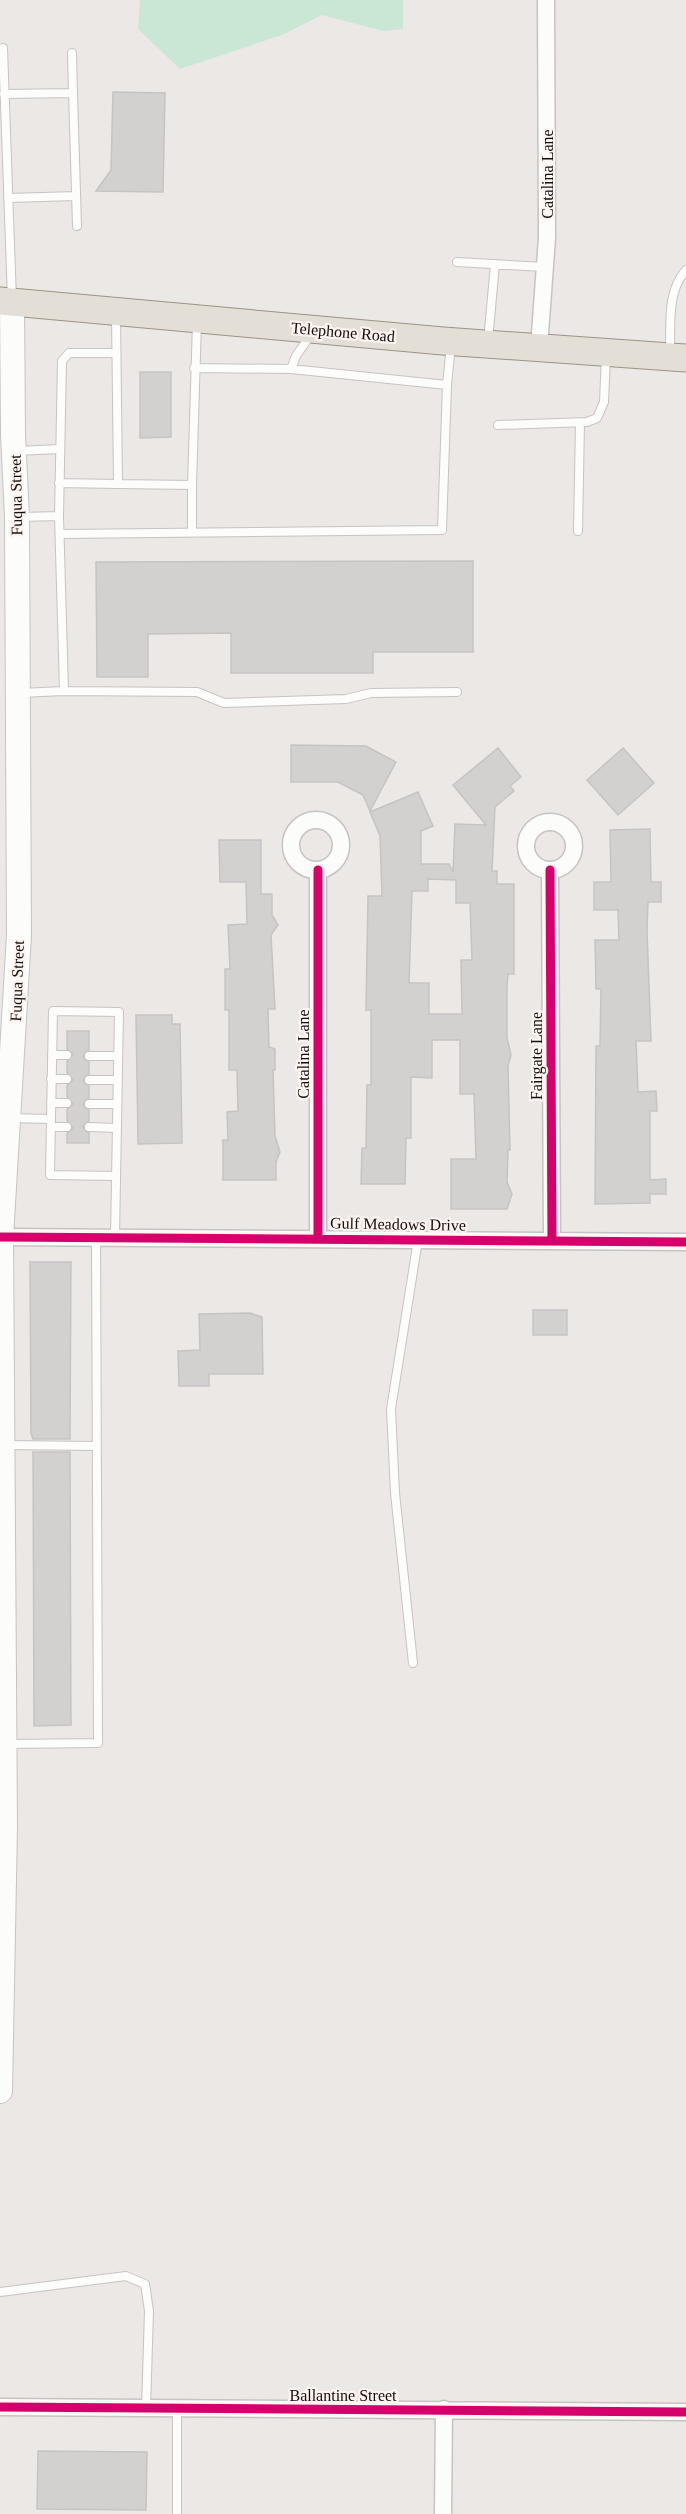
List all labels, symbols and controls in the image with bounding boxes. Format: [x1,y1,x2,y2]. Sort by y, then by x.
street label: Catalina Lane [539,129,556,219]
street label: Telephone Road [290,319,396,346]
street label: Fuqua Street [7,454,26,536]
street label: Fuqua Street [7,940,28,1022]
street label: Catalina Lane [295,1009,312,1099]
street label: Fairgate Lane [528,1012,546,1100]
street label: Gulf Meadows Drive [330,1214,466,1234]
street label: Ballantine Street [289,2387,397,2404]

